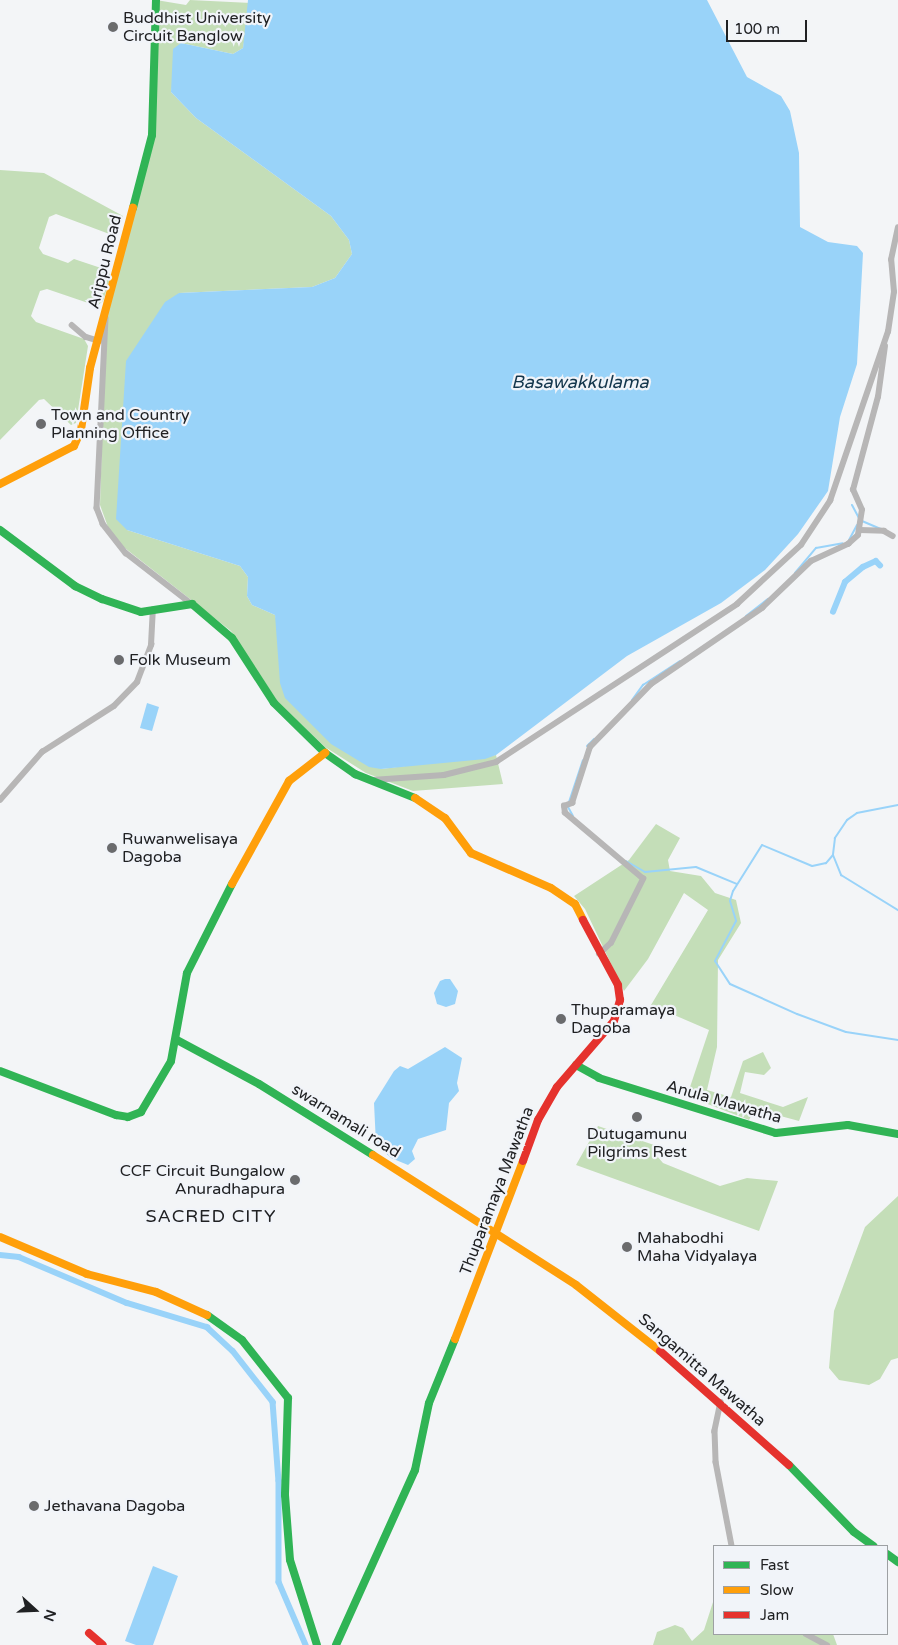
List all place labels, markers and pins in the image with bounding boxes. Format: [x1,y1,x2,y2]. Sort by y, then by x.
place label: Buddhist University Circuit Banglow [123,8,271,46]
marker: Buddhist University Circuit Banglow [107,21,119,33]
place label: Town and Country Planning Office [51,405,190,443]
marker: Town and Country Planning Office [35,418,47,430]
place label: Folk Museum [129,650,231,670]
marker: Folk Museum [113,654,125,666]
place label: Ruwanwelisaya Dagoba [122,829,238,867]
marker: Ruwanwelisaya Dagoba [106,842,118,854]
place label: Thuparamaya Dagoba [571,1000,675,1038]
marker: Thuparamaya Dagoba [555,1013,567,1025]
marker: Dutugamunu Pilgrims Rest [631,1111,643,1123]
place label: Dutugamunu Pilgrims Rest [587,1124,687,1162]
place label: CCF Circuit Bungalow Anuradhapura [120,1161,285,1199]
marker: CCF Circuit Bungalow Anuradhapura [289,1174,301,1186]
place label: Mahabodhi Maha Vidyalaya [637,1228,757,1266]
marker: Mahabodhi Maha Vidyalaya [621,1241,633,1253]
place label: Jethavana Dagoba [44,1496,185,1516]
marker: Jethavana Dagoba [28,1500,40,1512]

